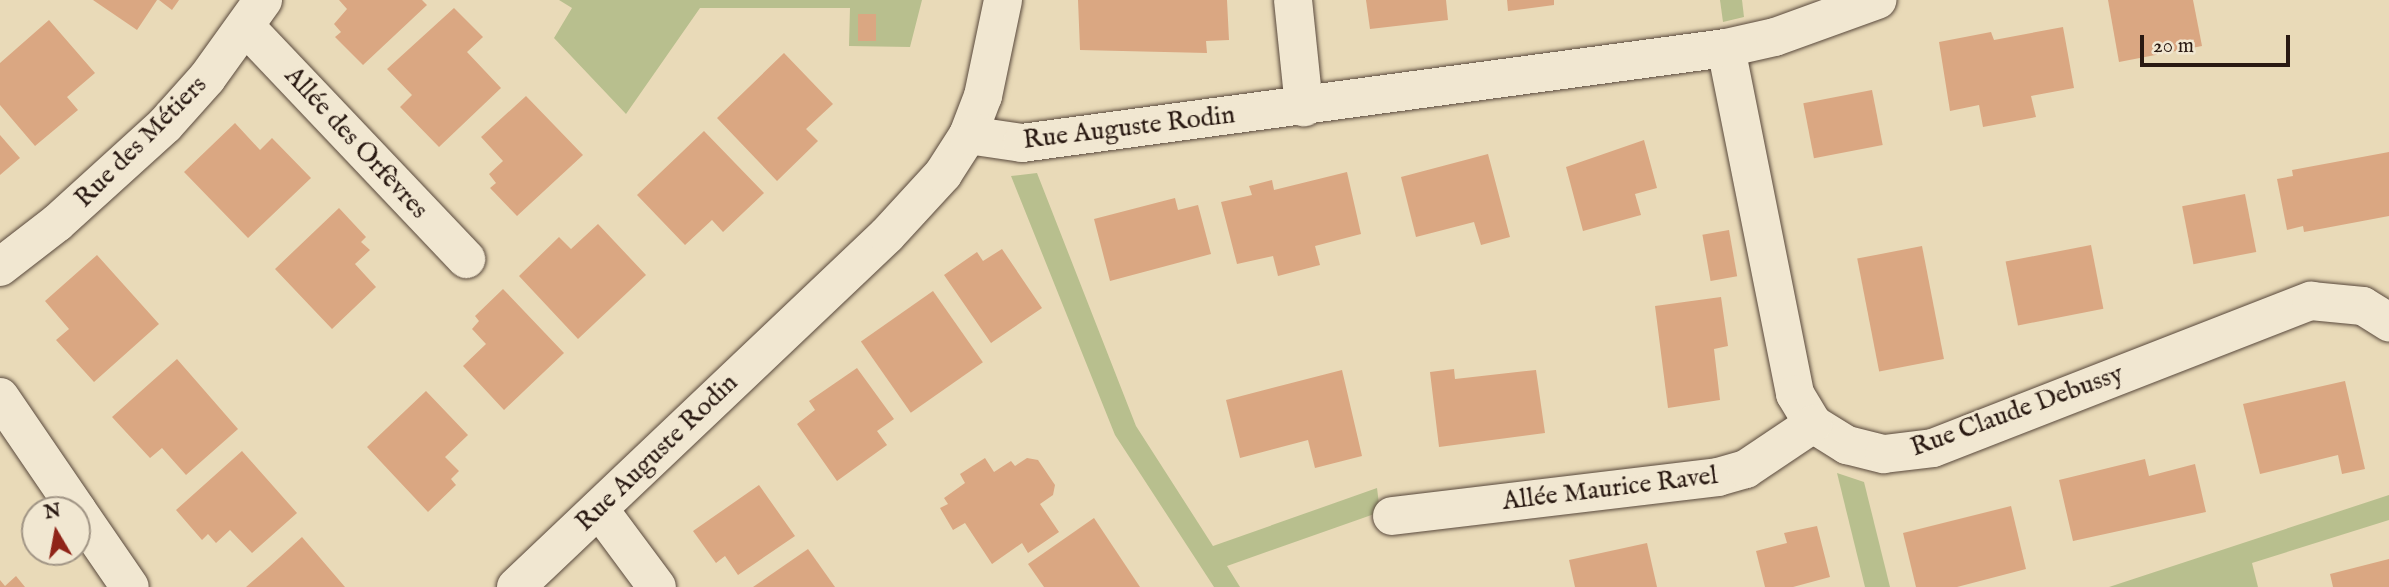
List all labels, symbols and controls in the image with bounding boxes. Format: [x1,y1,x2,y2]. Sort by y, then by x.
scale bar [2144,21,2294,65]
text: 20 m [2153,33,2194,60]
street label: Allée des Orfèvres [278,61,434,225]
street label: Rue des Métiers [68,69,214,215]
street label: Rue Auguste Rodin [1021,100,1237,156]
street label: Rue Claude Debussy [1907,358,2127,464]
street label: Rue Auguste Rodin [569,368,745,538]
street label: Allée Maurice Ravel [1501,460,1719,518]
north arrow [21,496,91,566]
text: N [43,499,63,526]

